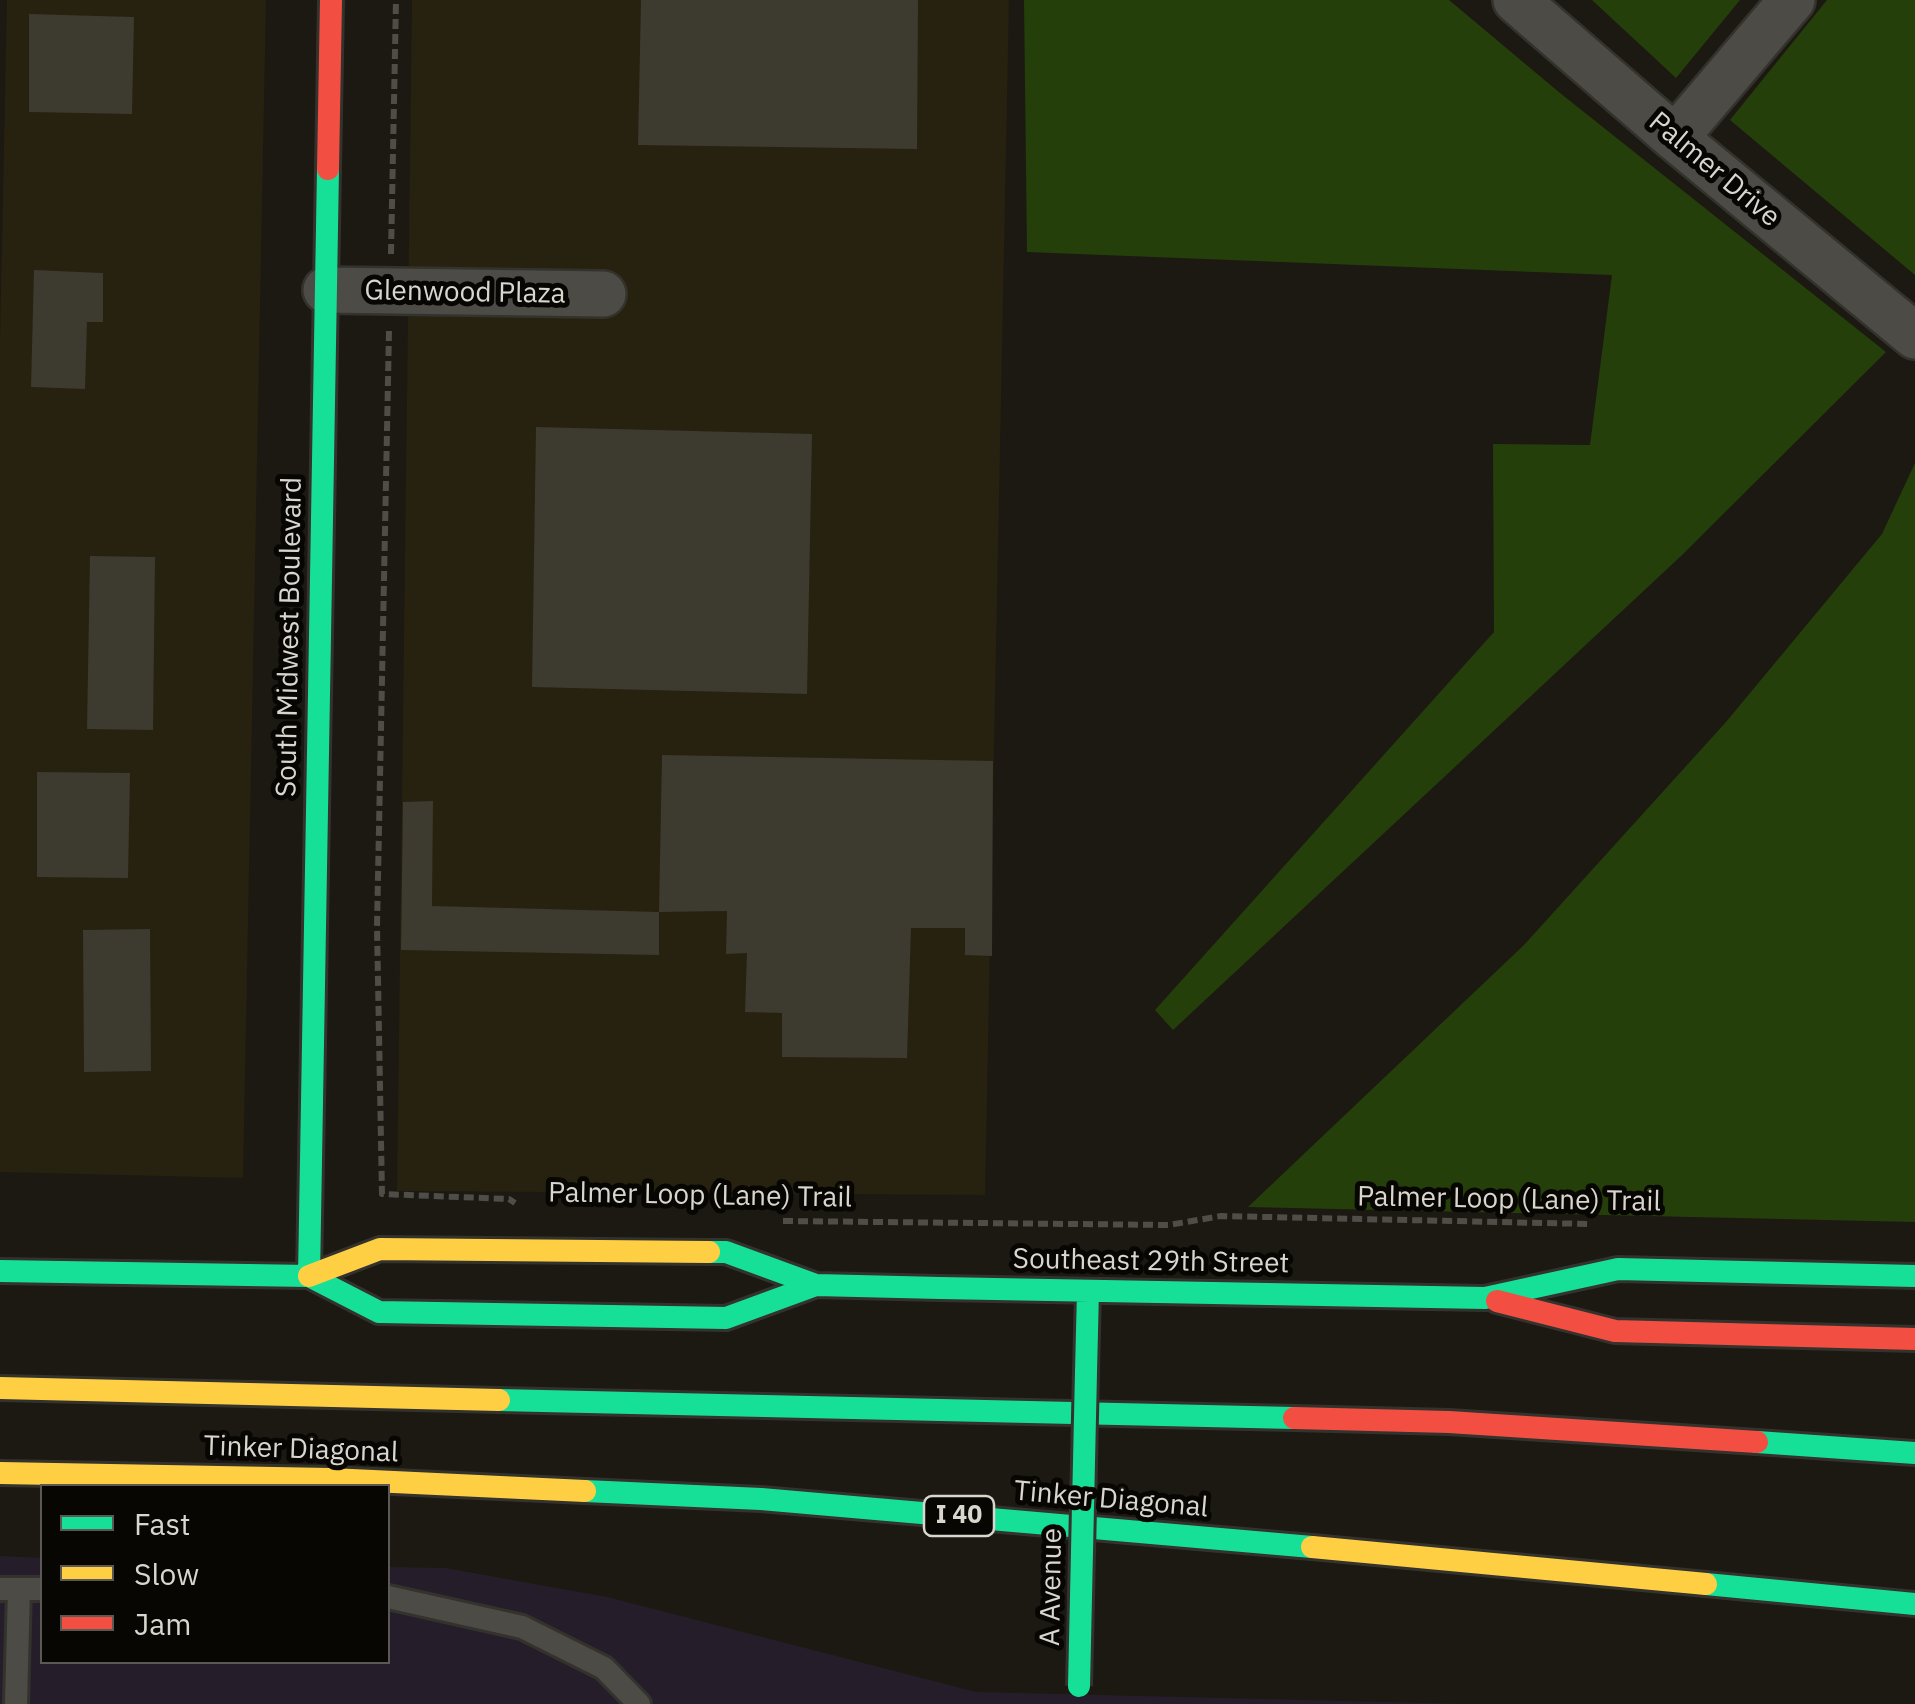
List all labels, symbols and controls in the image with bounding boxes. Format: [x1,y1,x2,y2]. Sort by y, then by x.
street label: Palmer Drive [1642,105,1786,235]
street label: Glenwood Plaza [364,274,566,312]
street label: South Midwest Boulevard [270,477,310,797]
street label: Palmer Loop (Lane) Trail [548,1177,852,1215]
street label: Palmer Loop (Lane) Trail [1357,1181,1661,1219]
street label: Southeast 29th Street [1012,1243,1290,1281]
street label: Tinker Diagonal [203,1430,399,1470]
street label: Tinker Diagonal [1012,1475,1210,1525]
legend [40,1484,390,1664]
road number: I 40 [924,1496,994,1536]
text: Fast [134,1504,191,1543]
street label: A Avenue [1034,1528,1070,1646]
text: Slow [134,1554,199,1593]
text: Jam [134,1604,192,1643]

